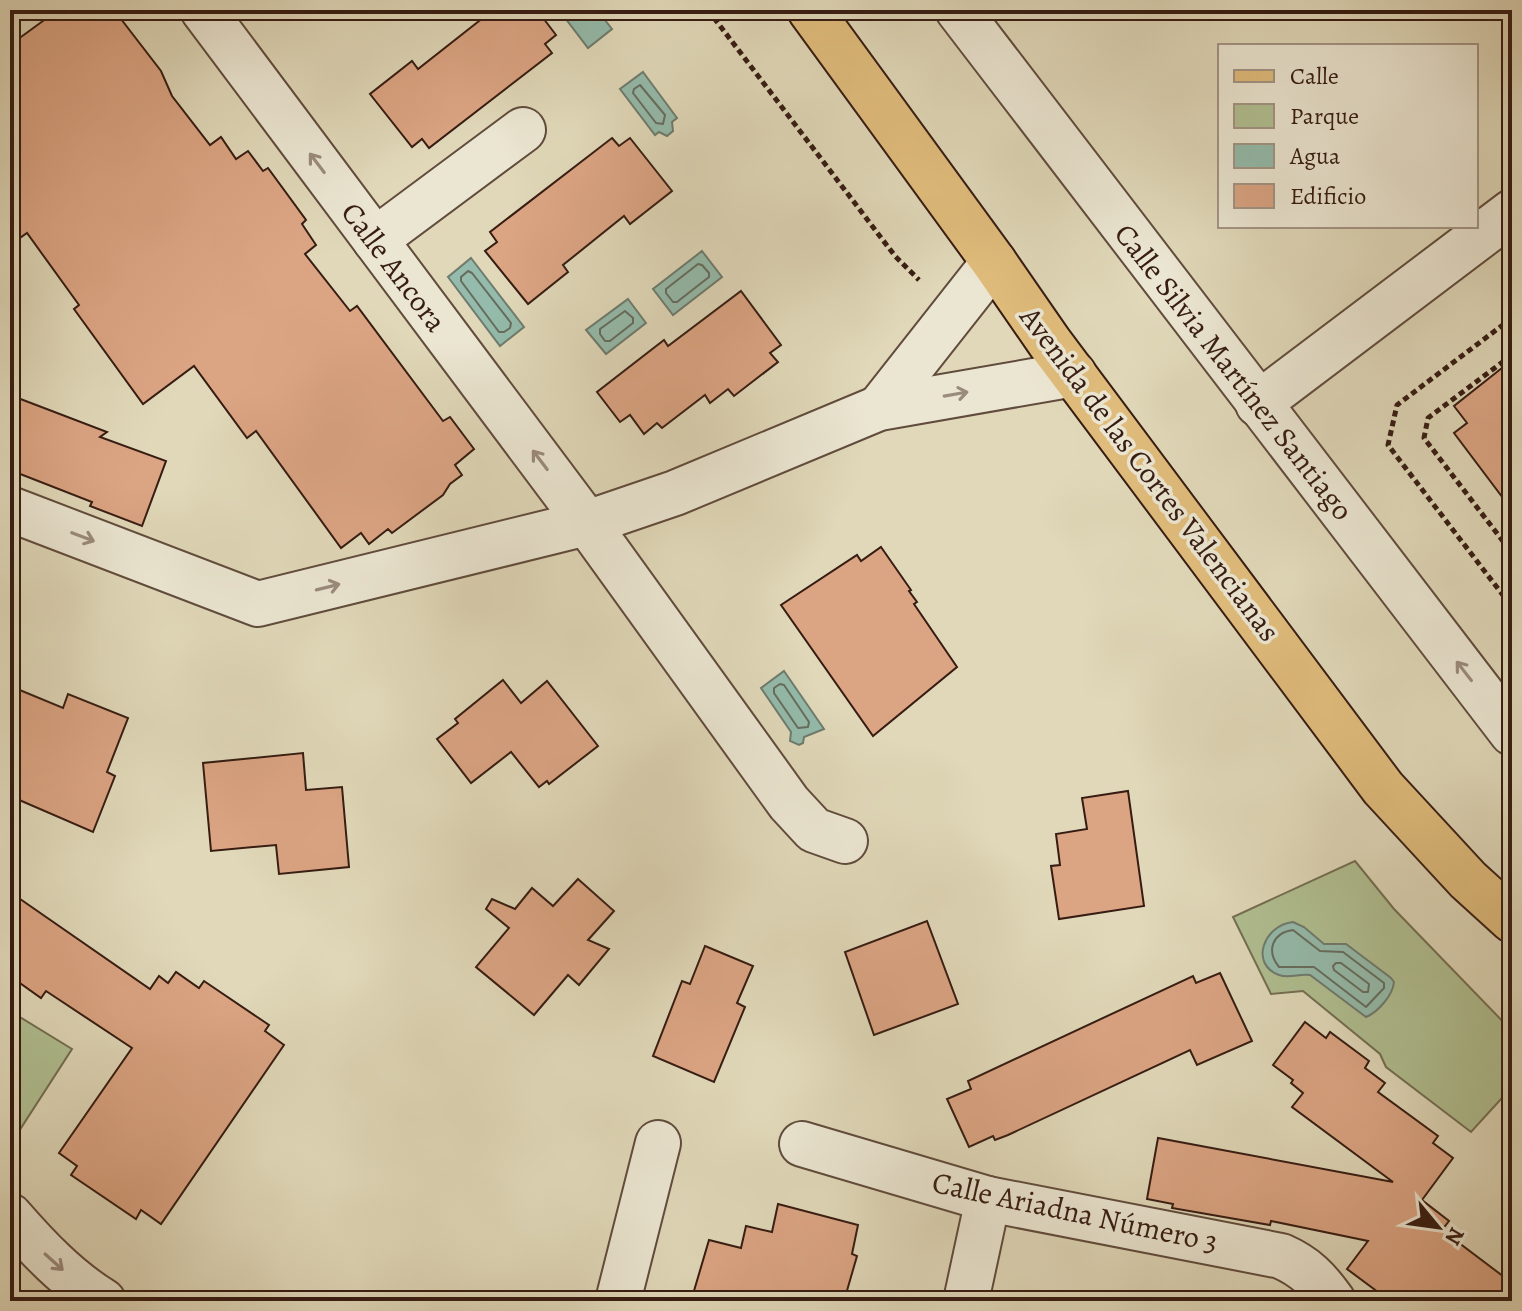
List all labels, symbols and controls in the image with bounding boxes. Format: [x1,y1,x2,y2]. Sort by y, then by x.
legend [1218,44,1478,228]
text: Calle [1290,60,1339,92]
text: Parque [1290,100,1359,132]
text: Agua [1289,140,1341,172]
one-way arrow [308,153,325,174]
text: Edificio [1290,180,1366,212]
street label: Calle Ancora [332,194,456,340]
street label: Calle Silvia Martínez Santiago [1105,215,1363,529]
street label: Avenida de las Cortes Valencianas [1010,298,1289,650]
one-way arrow [943,386,969,401]
one-way arrow [532,450,549,471]
one-way arrow [70,531,95,545]
one-way arrow [315,578,341,593]
one-way arrow [1456,661,1473,683]
street label: Calle Ariadna Número 3 [929,1162,1221,1262]
north arrow [1398,1187,1478,1267]
text: N [1438,1222,1472,1250]
one-way arrow [43,1252,63,1270]

